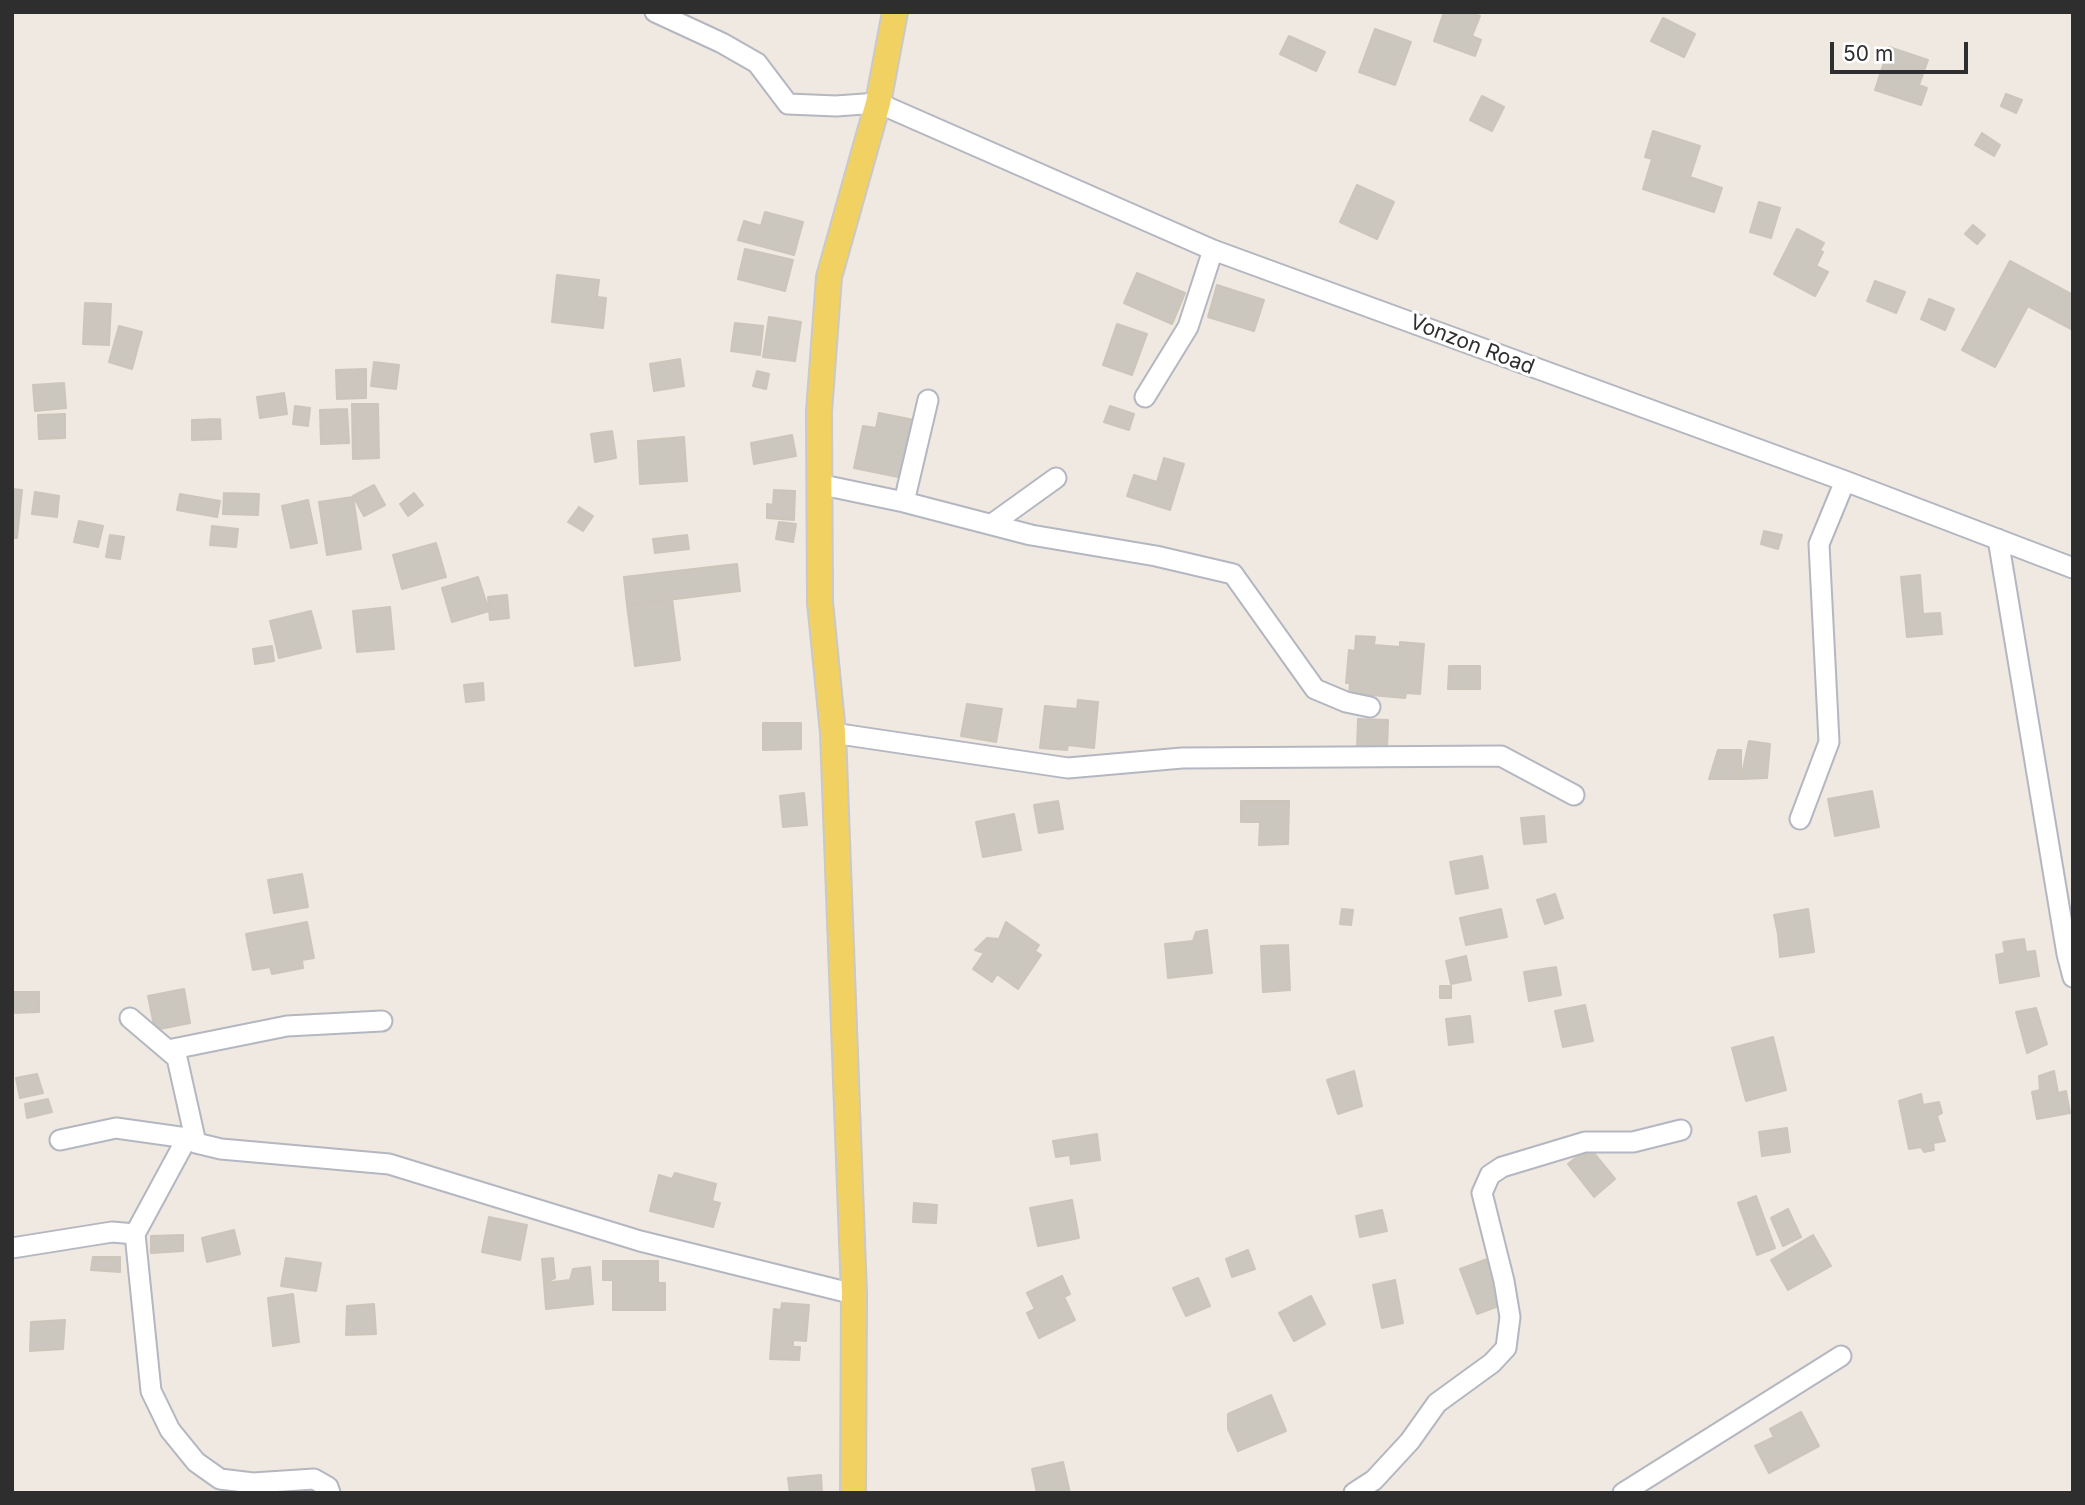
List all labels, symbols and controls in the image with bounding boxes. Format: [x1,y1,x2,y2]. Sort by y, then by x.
scale bar [1833,28,1971,72]
text: 50 m [1843,41,1893,66]
street label: Vonzon Road [1406,310,1538,380]

